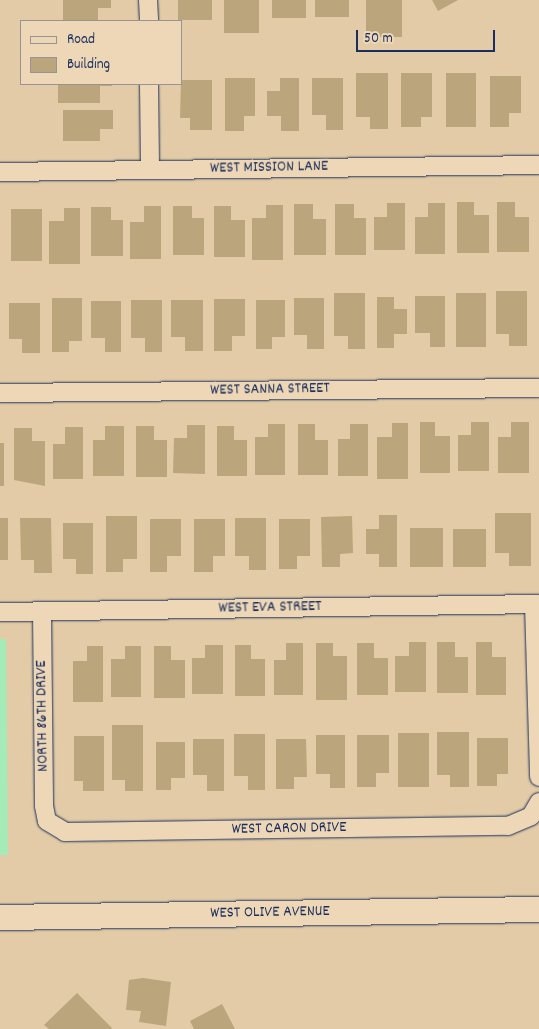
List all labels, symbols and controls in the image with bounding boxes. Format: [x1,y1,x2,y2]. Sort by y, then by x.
legend [20,20,182,85]
scale bar [359,20,498,52]
text: 50 m [364,28,393,50]
text: Road [67,29,95,51]
text: Building [67,54,110,76]
street label: WEST MISSION LANE [210,157,328,179]
street label: WEST SANNA STREET [210,379,330,401]
street label: WEST EVA STREET [218,598,322,618]
street label: NORTH 86TH DRIVE [32,660,54,772]
street label: WEST CARON DRIVE [231,818,347,840]
street label: WEST OLIVE AVENUE [210,902,330,924]

